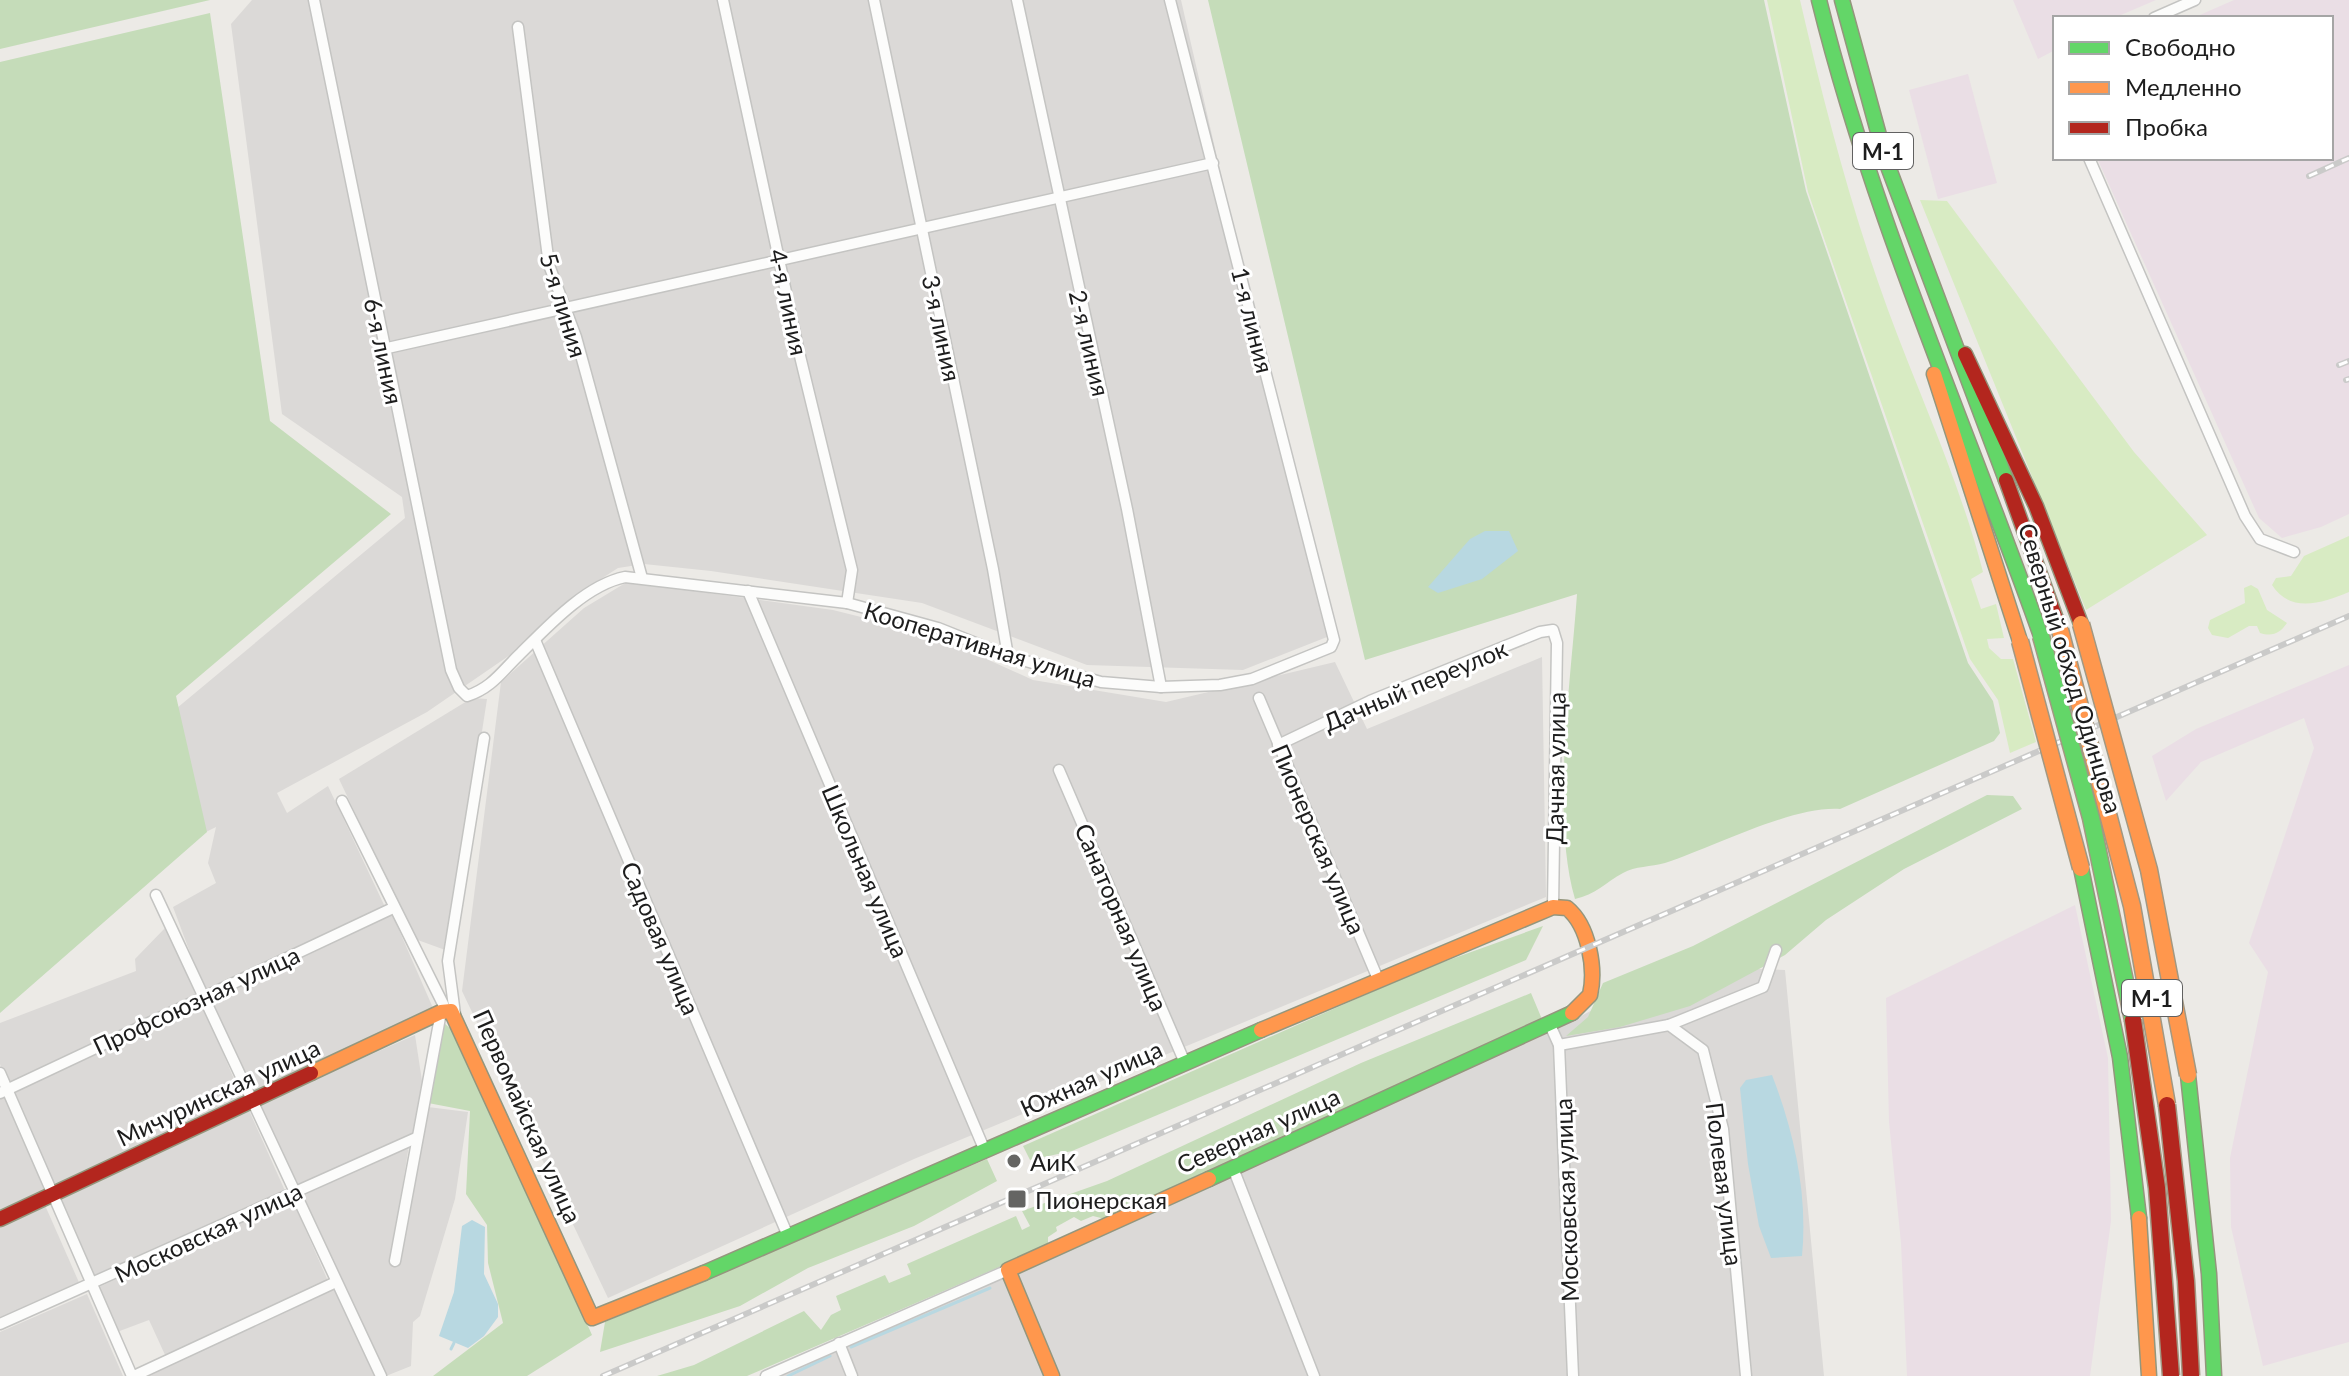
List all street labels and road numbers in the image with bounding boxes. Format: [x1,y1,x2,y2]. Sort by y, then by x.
road number: М-1 [1853,133,1913,169]
street label: 4-я линия [764,246,814,358]
street label: 5-я линия [534,249,594,361]
street label: 1-я линия [1226,264,1280,376]
street label: 3-я линия [917,272,967,384]
street label: 2-я линия [1064,287,1116,399]
street label: 6-я линия [359,295,409,407]
street label: Северный обход Одинцова [2013,519,2129,817]
street label: Кооперативная улица [861,595,1099,693]
street label: Дачный переулок [1319,633,1512,737]
street label: Дачная улица [1539,692,1571,844]
street label: Пионерская улица [1266,740,1372,938]
street label: Школьная улица [816,780,916,962]
street label: Санаторная улица [1069,819,1175,1015]
street label: Садовая улица [616,857,706,1019]
street label: Профсоюзная улица [88,939,304,1061]
road number: М-1 [2122,980,2182,1016]
street label: Первомайская улица [468,1005,588,1227]
street label: Мичуринская улица [112,1032,324,1152]
street label: Южная улица [1015,1034,1167,1122]
street label: Северная улица [1172,1081,1344,1179]
street label: Московская улица [1548,1098,1584,1302]
street label: Полевая улица [1701,1101,1749,1267]
street label: Московская улица [110,1176,306,1288]

